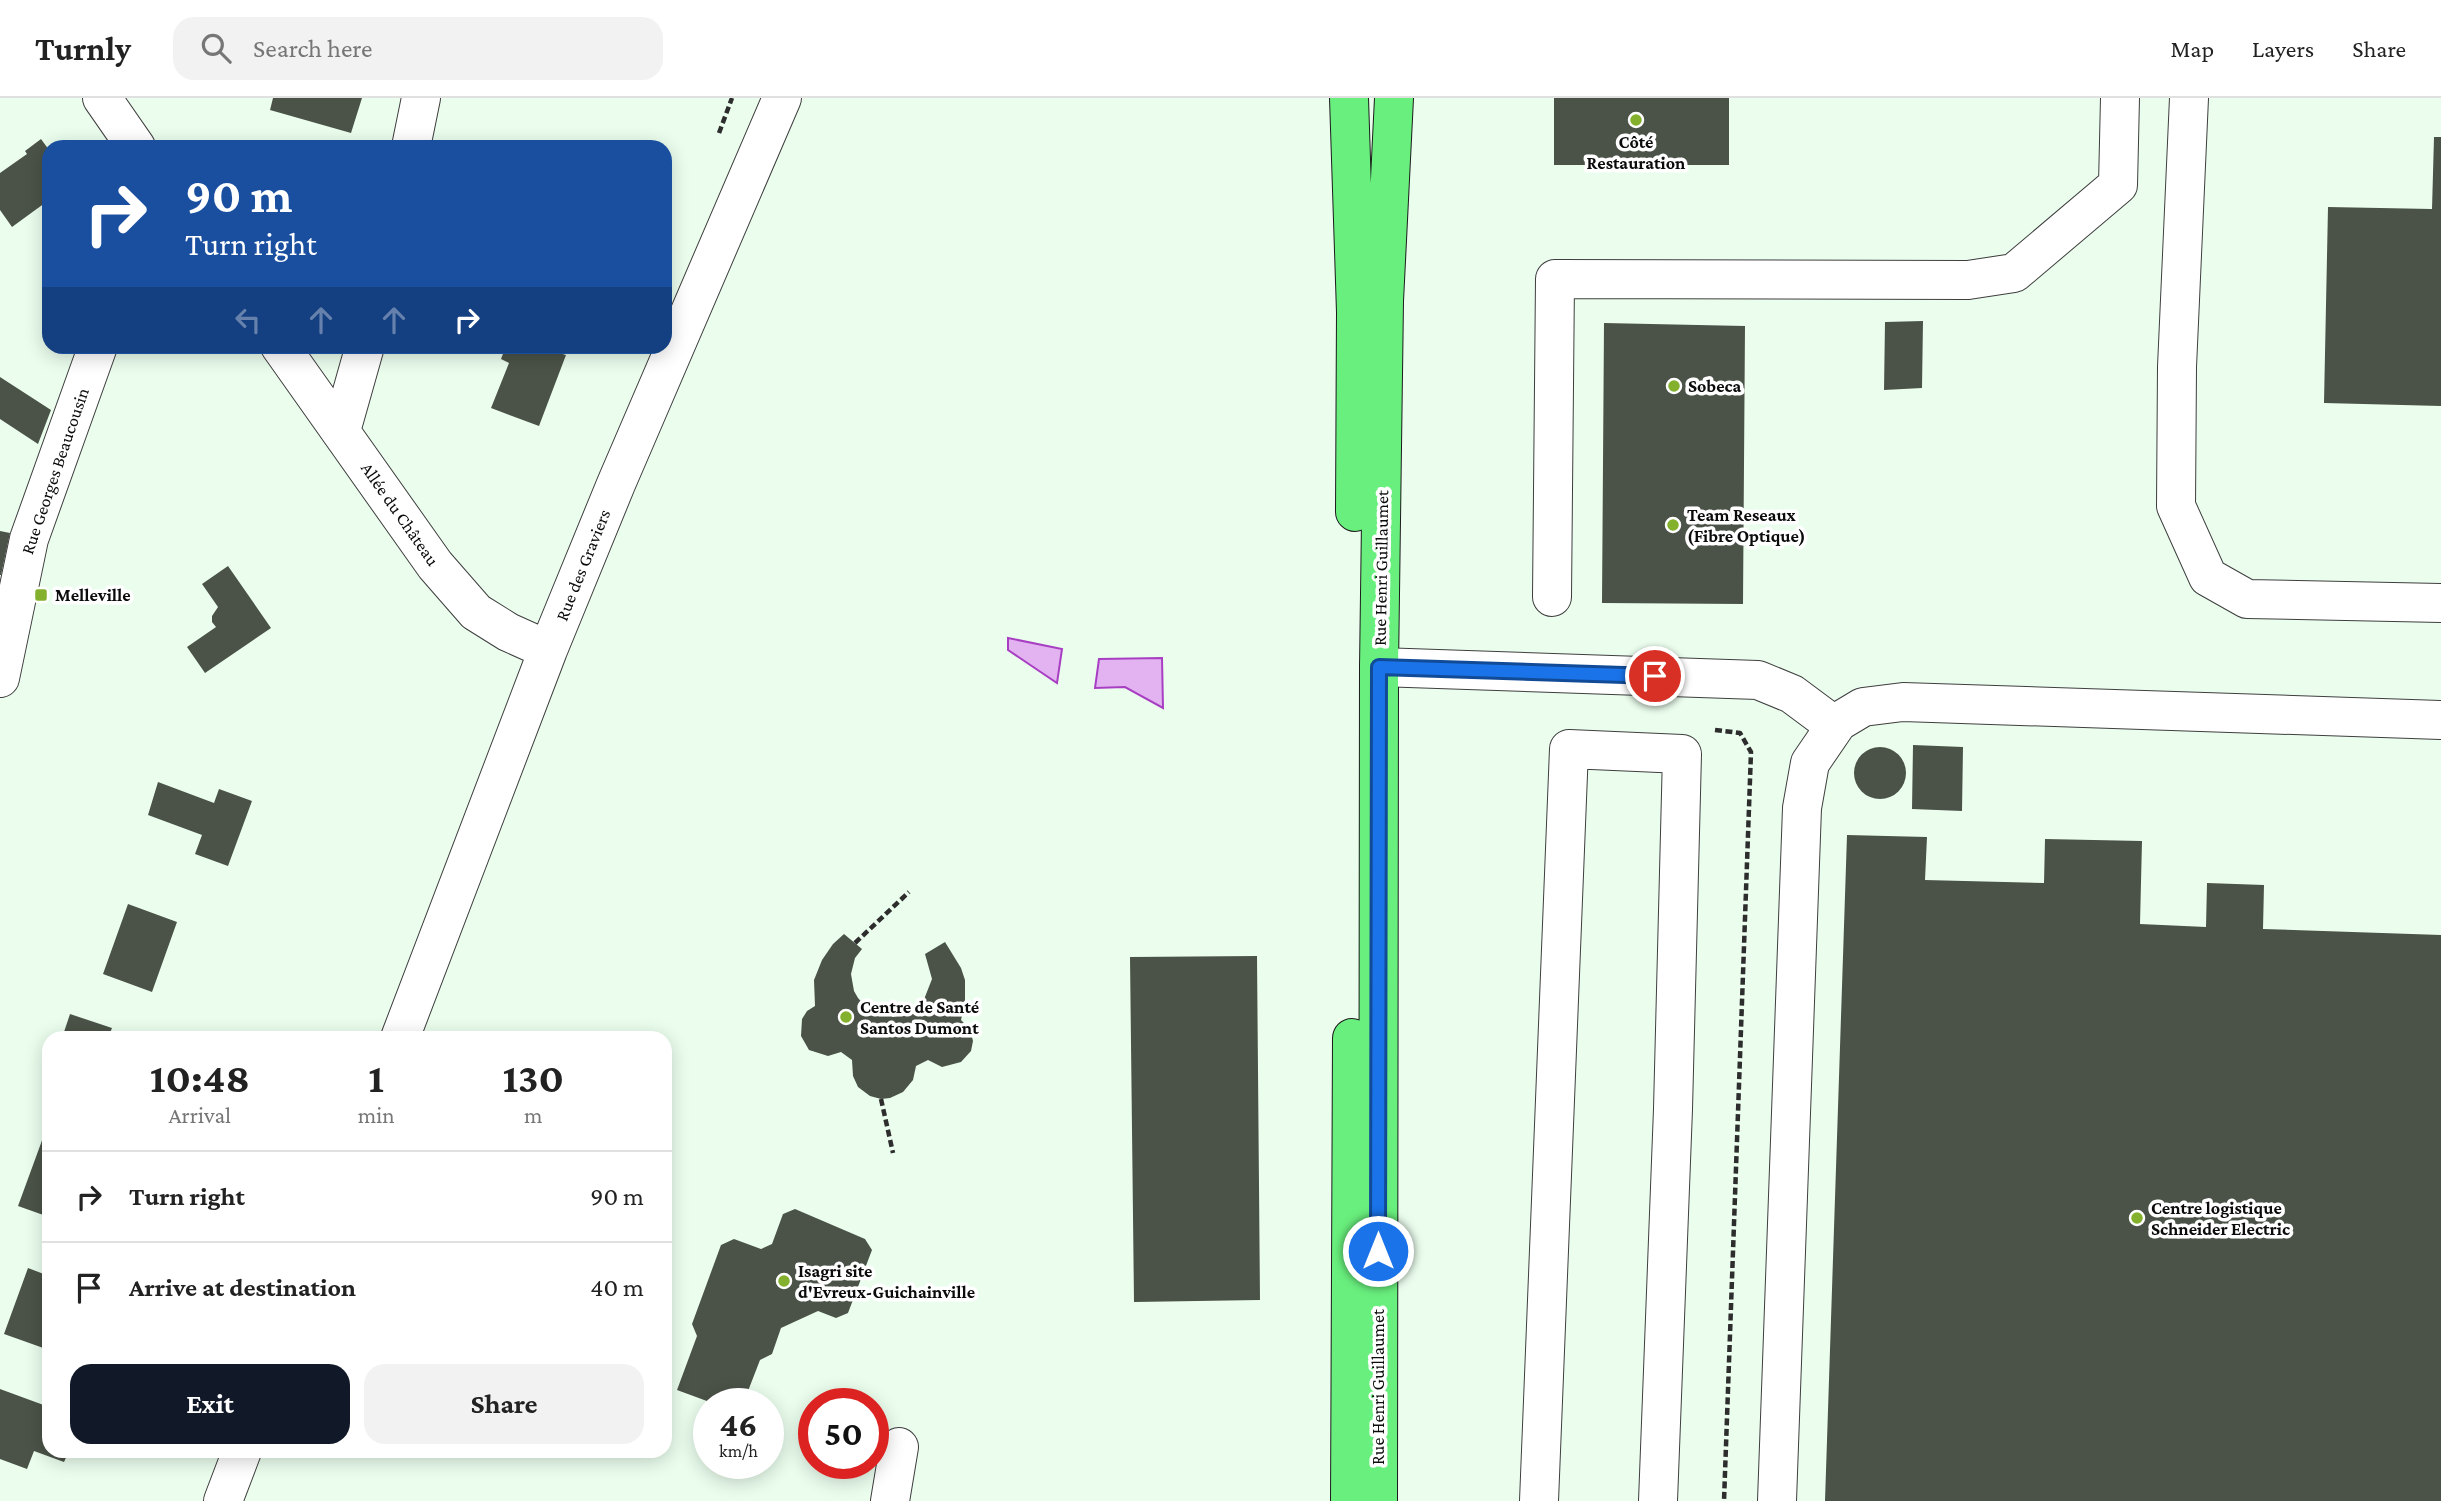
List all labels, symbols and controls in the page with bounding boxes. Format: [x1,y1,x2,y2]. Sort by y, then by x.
search box [173,17,663,80]
icon: search [197,29,235,67]
text: Turnly [35,30,131,67]
text: Search here [253,34,372,63]
text: Map [2170,35,2214,62]
text: Layers [2252,35,2314,62]
text: Share [2352,35,2406,62]
marker: Côté Restauration [1628,112,1644,128]
place label: Côté Restauration [1587,132,1686,173]
icon: right [70,168,161,259]
text: 90 m [185,168,292,223]
text: Turn right [185,226,317,262]
icon: left [229,301,267,339]
icon: ahead [302,301,340,339]
icon: ahead [375,301,413,339]
icon: right [448,301,486,339]
place label: Sobeca [1688,376,1742,396]
marker: Sobeca [1666,378,1682,394]
street label: Rue Georges Beaucousin [17,385,93,557]
street label: Allée du Château [357,458,443,570]
street label: Rue Henri Guillaumet [1370,489,1392,646]
place label: Team Reseaux (Fibre Optique) [1687,505,1806,547]
street label: Rue des Graviers [552,506,614,624]
marker: Team Reseaux (Fibre Optique) [1665,517,1681,533]
place label: Melleville [55,585,131,605]
marker: Melleville [33,587,49,603]
pin [1625,646,1685,706]
icon: arrive [1636,657,1674,695]
place label: Centre de Santé Santos Dumont [860,997,979,1038]
marker: Centre de Santé Santos Dumont [838,1009,854,1025]
text: 10:48 [150,1054,250,1101]
text: 1 [368,1054,384,1101]
text: 130 [502,1054,564,1101]
text: Arrival [169,1102,231,1128]
text: min [358,1102,395,1128]
text: m [524,1102,543,1128]
icon: right [70,1178,108,1216]
text: Turn right [129,1182,245,1211]
text: 90 m [590,1182,644,1211]
place label: Centre logistique Schneider Electric [2151,1198,2290,1239]
marker: Centre logistique Schneider Electric [2129,1210,2145,1226]
position arrow [1341,1214,1415,1288]
place label: Isagri site d'Evreux-Guichainville [798,1261,975,1302]
icon: arrive [70,1269,108,1307]
text: Arrive at destination [129,1273,356,1302]
text: 40 m [590,1273,644,1302]
marker: Isagri site d'Evreux-Guichainville [776,1273,792,1289]
street label: Rue Henri Guillaumet [1368,1308,1388,1465]
button: Exit [70,1364,350,1444]
button: Share [364,1364,644,1444]
speed limit sign: 50 [798,1388,889,1479]
text: 46 [720,1405,757,1444]
text: km/h [719,1441,758,1461]

